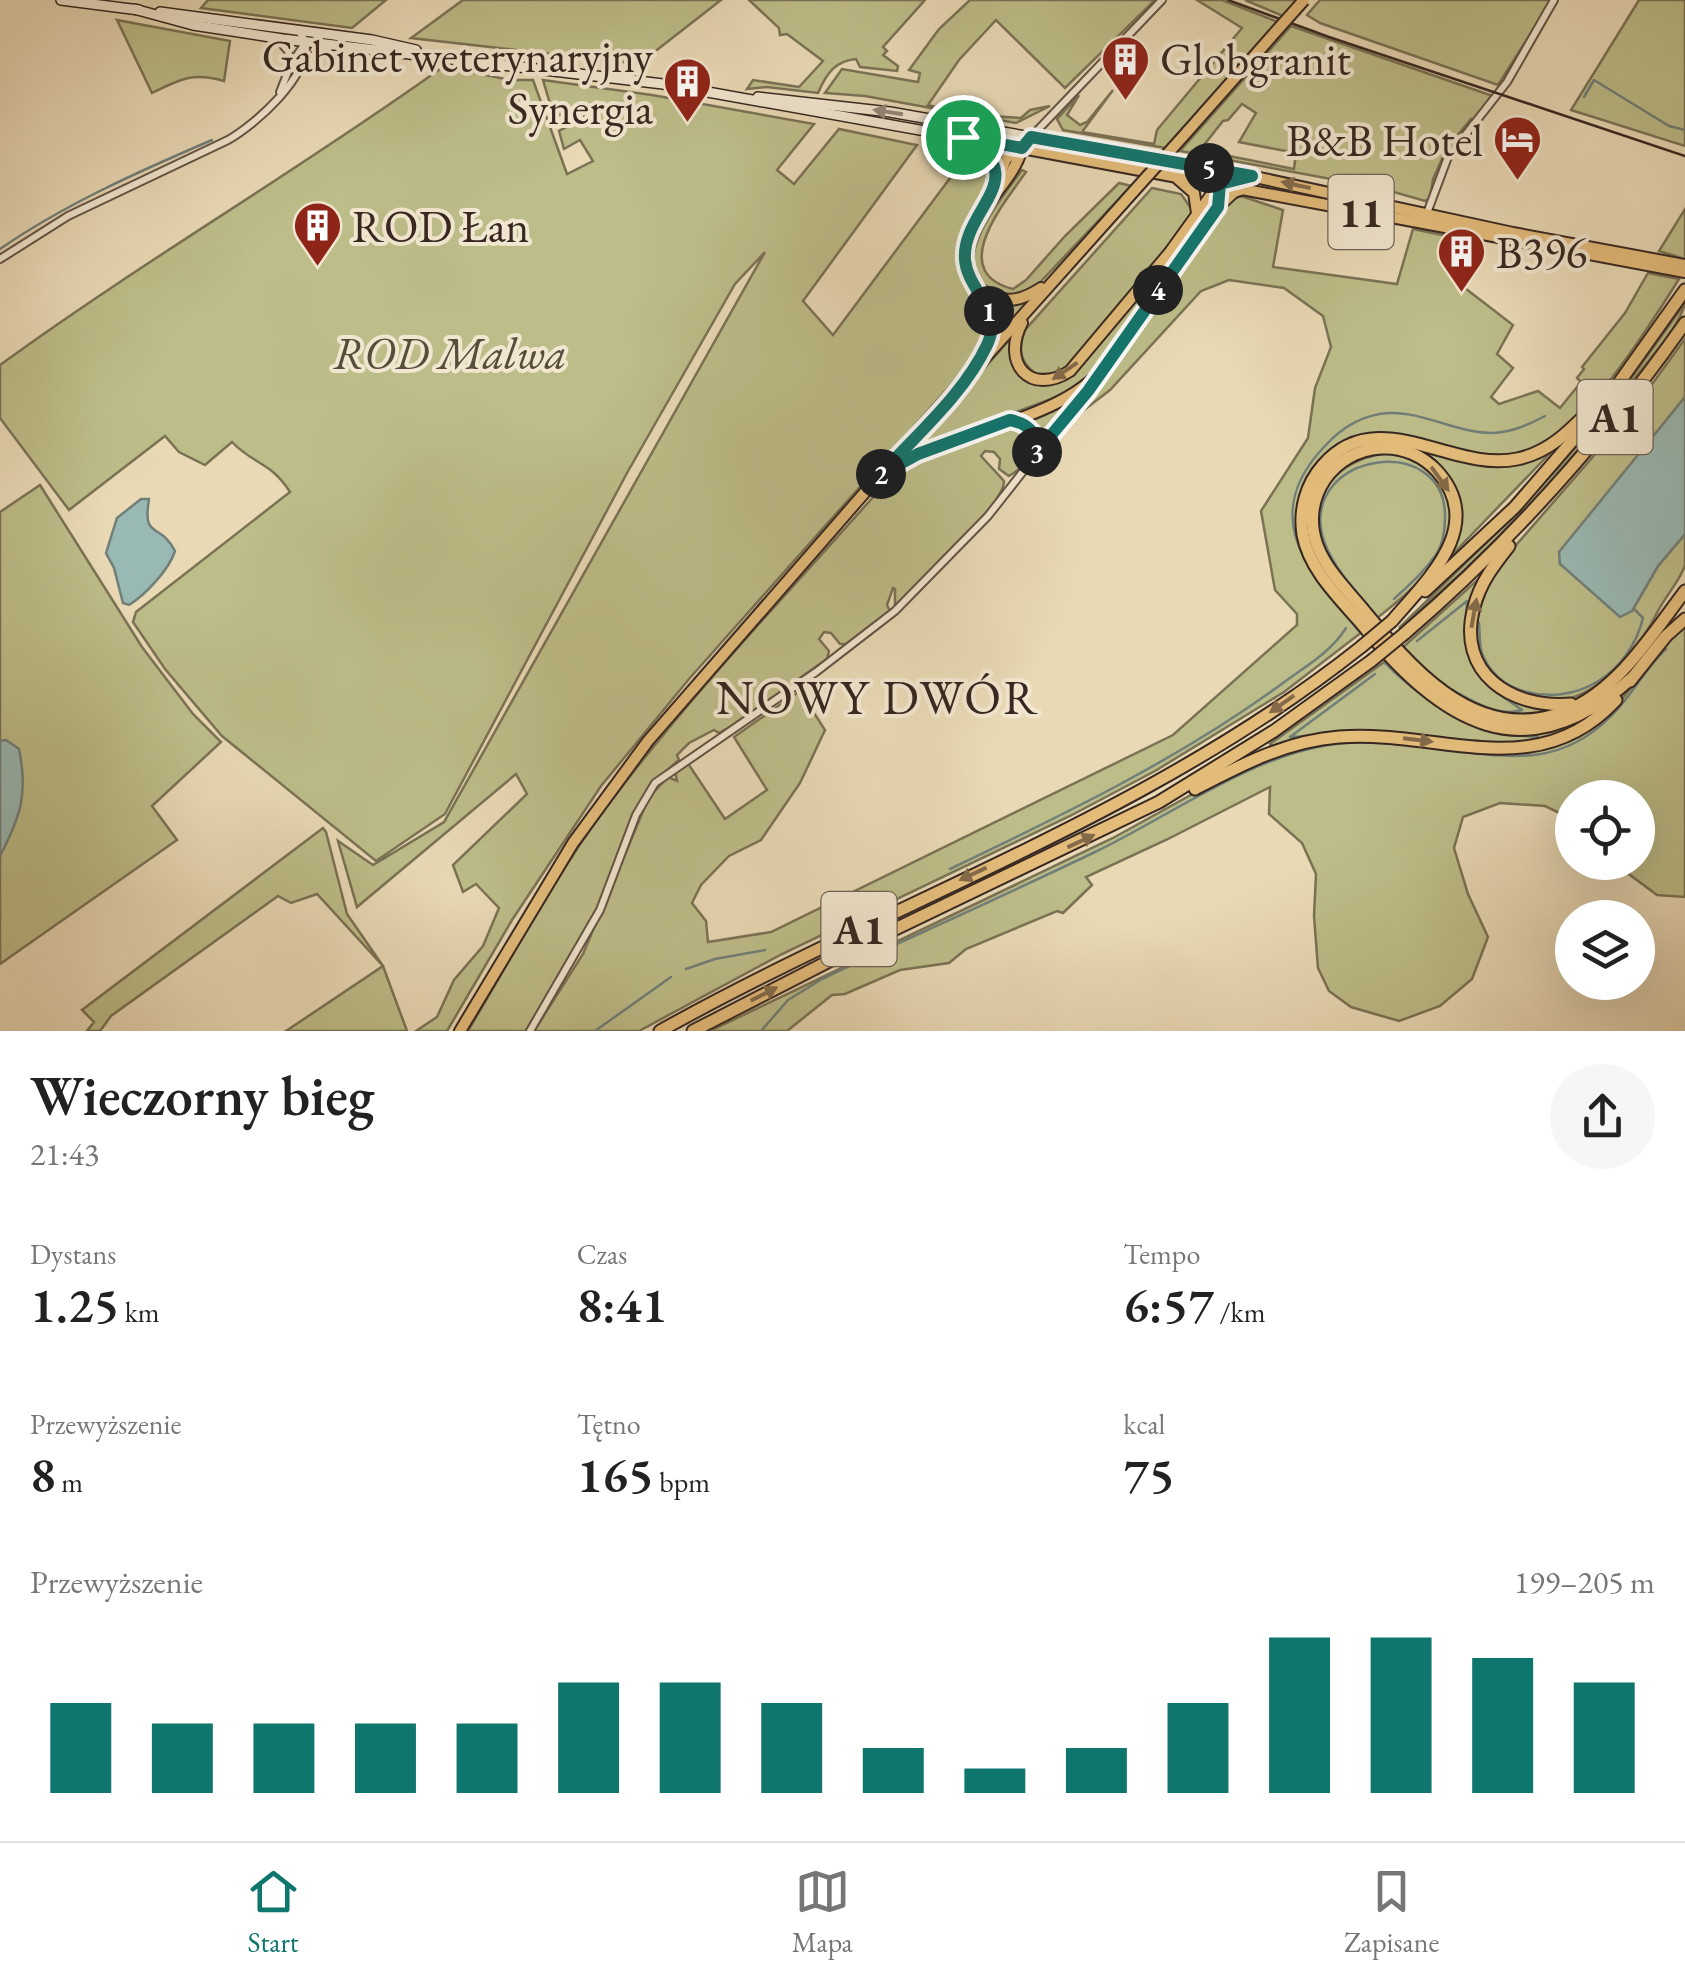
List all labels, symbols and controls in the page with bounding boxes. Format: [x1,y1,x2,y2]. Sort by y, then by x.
place label: Gabinet weterynaryjny Synergia [262,27,653,137]
place label: Globgranit [1160,30,1351,88]
building icon: Globgranit [1099,33,1151,101]
building icon: Gabinet weterynaryjny Synergia [662,56,714,124]
pin [921,95,1006,180]
one-way arrow [871,104,903,119]
icon: arrive [936,110,991,165]
place label: B&B Hotel [1286,111,1483,169]
hotel icon: B&B Hotel [1492,114,1544,182]
pin: 5 [1184,143,1234,193]
text: 5 [1202,150,1216,186]
road number: 11 [1328,175,1394,249]
one-way arrow [1280,177,1311,192]
place label: ROD Łan [352,197,529,255]
building icon: ROD Łan [291,200,343,268]
place label: B396 [1496,223,1587,281]
building icon: B396 [1435,226,1487,294]
pin: 4 [1133,265,1183,315]
text: 4 [1151,272,1165,308]
pin: 1 [964,286,1014,336]
text: 1 [982,293,996,329]
park label: ROD Malwa [333,324,567,382]
one-way arrow [1052,360,1079,380]
road number: A1 [1578,380,1652,454]
pin: 3 [1012,427,1062,477]
text: 3 [1030,434,1044,470]
pin: 2 [856,449,906,499]
text: 2 [874,456,888,492]
one-way arrow [1430,466,1449,492]
one-way arrow [1467,597,1482,628]
district label: NOWY DWÓR [716,666,1040,728]
one-way arrow [1269,694,1295,713]
one-way arrow [1402,732,1434,748]
map controls [1555,780,1655,1000]
button: locate [1555,780,1655,880]
one-way arrow [1067,833,1096,850]
one-way arrow [958,866,987,883]
road number: A1 [822,892,896,966]
button: layers [1555,900,1655,1000]
one-way arrow [749,986,778,1003]
text: Wieczorny bieg [30,1060,374,1131]
button: share [1550,1064,1655,1169]
text: 21:43 [30,1133,99,1175]
text: Dystans [30,1236,116,1272]
text: Czas [577,1236,627,1272]
text: Tempo [1123,1236,1200,1272]
text: 1.25 [30,1272,119,1337]
text: 8:41 [577,1272,667,1337]
text: 6:57 [1123,1272,1214,1337]
text: km [119,1294,160,1330]
text: /km [1214,1294,1266,1330]
text: Przewyższenie [30,1406,181,1442]
text: Tętno [577,1406,641,1442]
text: kcal [1123,1406,1165,1442]
text: 8 [30,1442,56,1507]
text: 165 [577,1442,654,1507]
text: 75 [1123,1442,1175,1507]
text: m [56,1464,83,1500]
text: bpm [654,1464,710,1500]
text: Przewyższenie [30,1561,203,1603]
text: 199–205 m [1514,1561,1655,1603]
tab: Start [246,1864,301,1960]
tab: Mapa [792,1864,853,1960]
tab: Zapisane [1344,1864,1439,1960]

